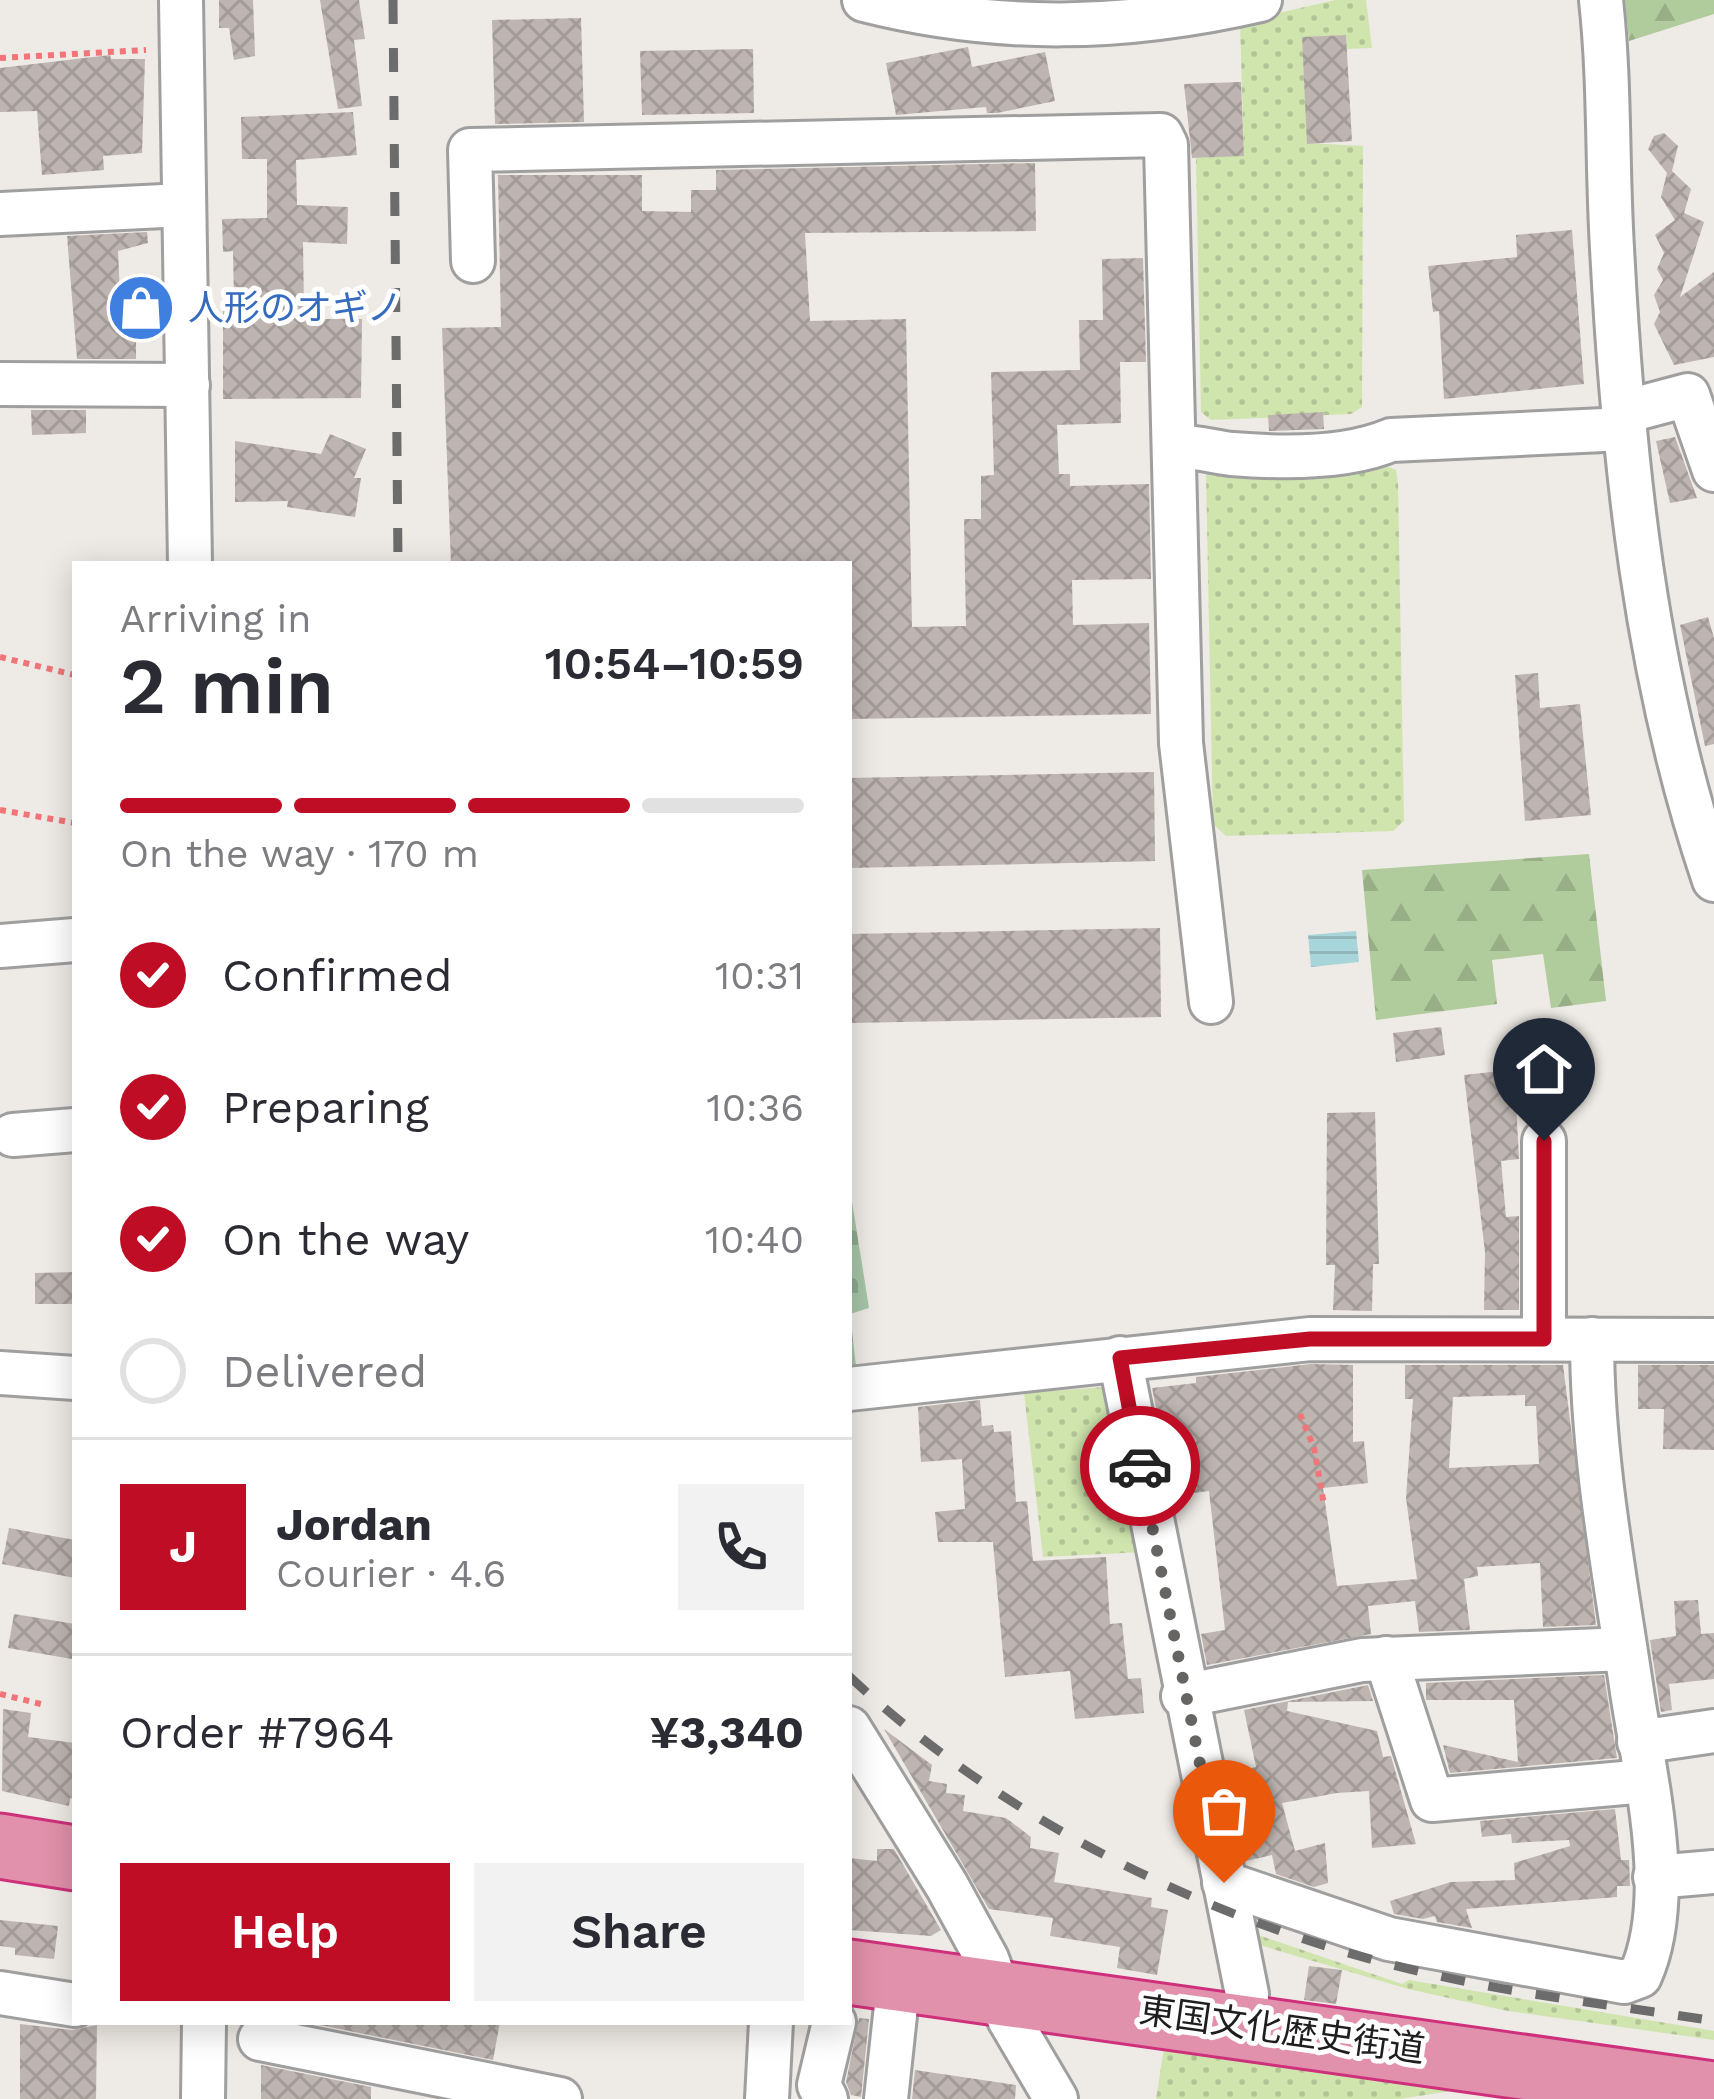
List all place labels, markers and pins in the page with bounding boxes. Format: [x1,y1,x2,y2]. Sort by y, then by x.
shop icon: 人形のオギノ [106,273,176,343]
place label: 人形のオギノ [188,287,403,329]
pin [1493,1018,1595,1141]
pin [1173,1760,1275,1883]

